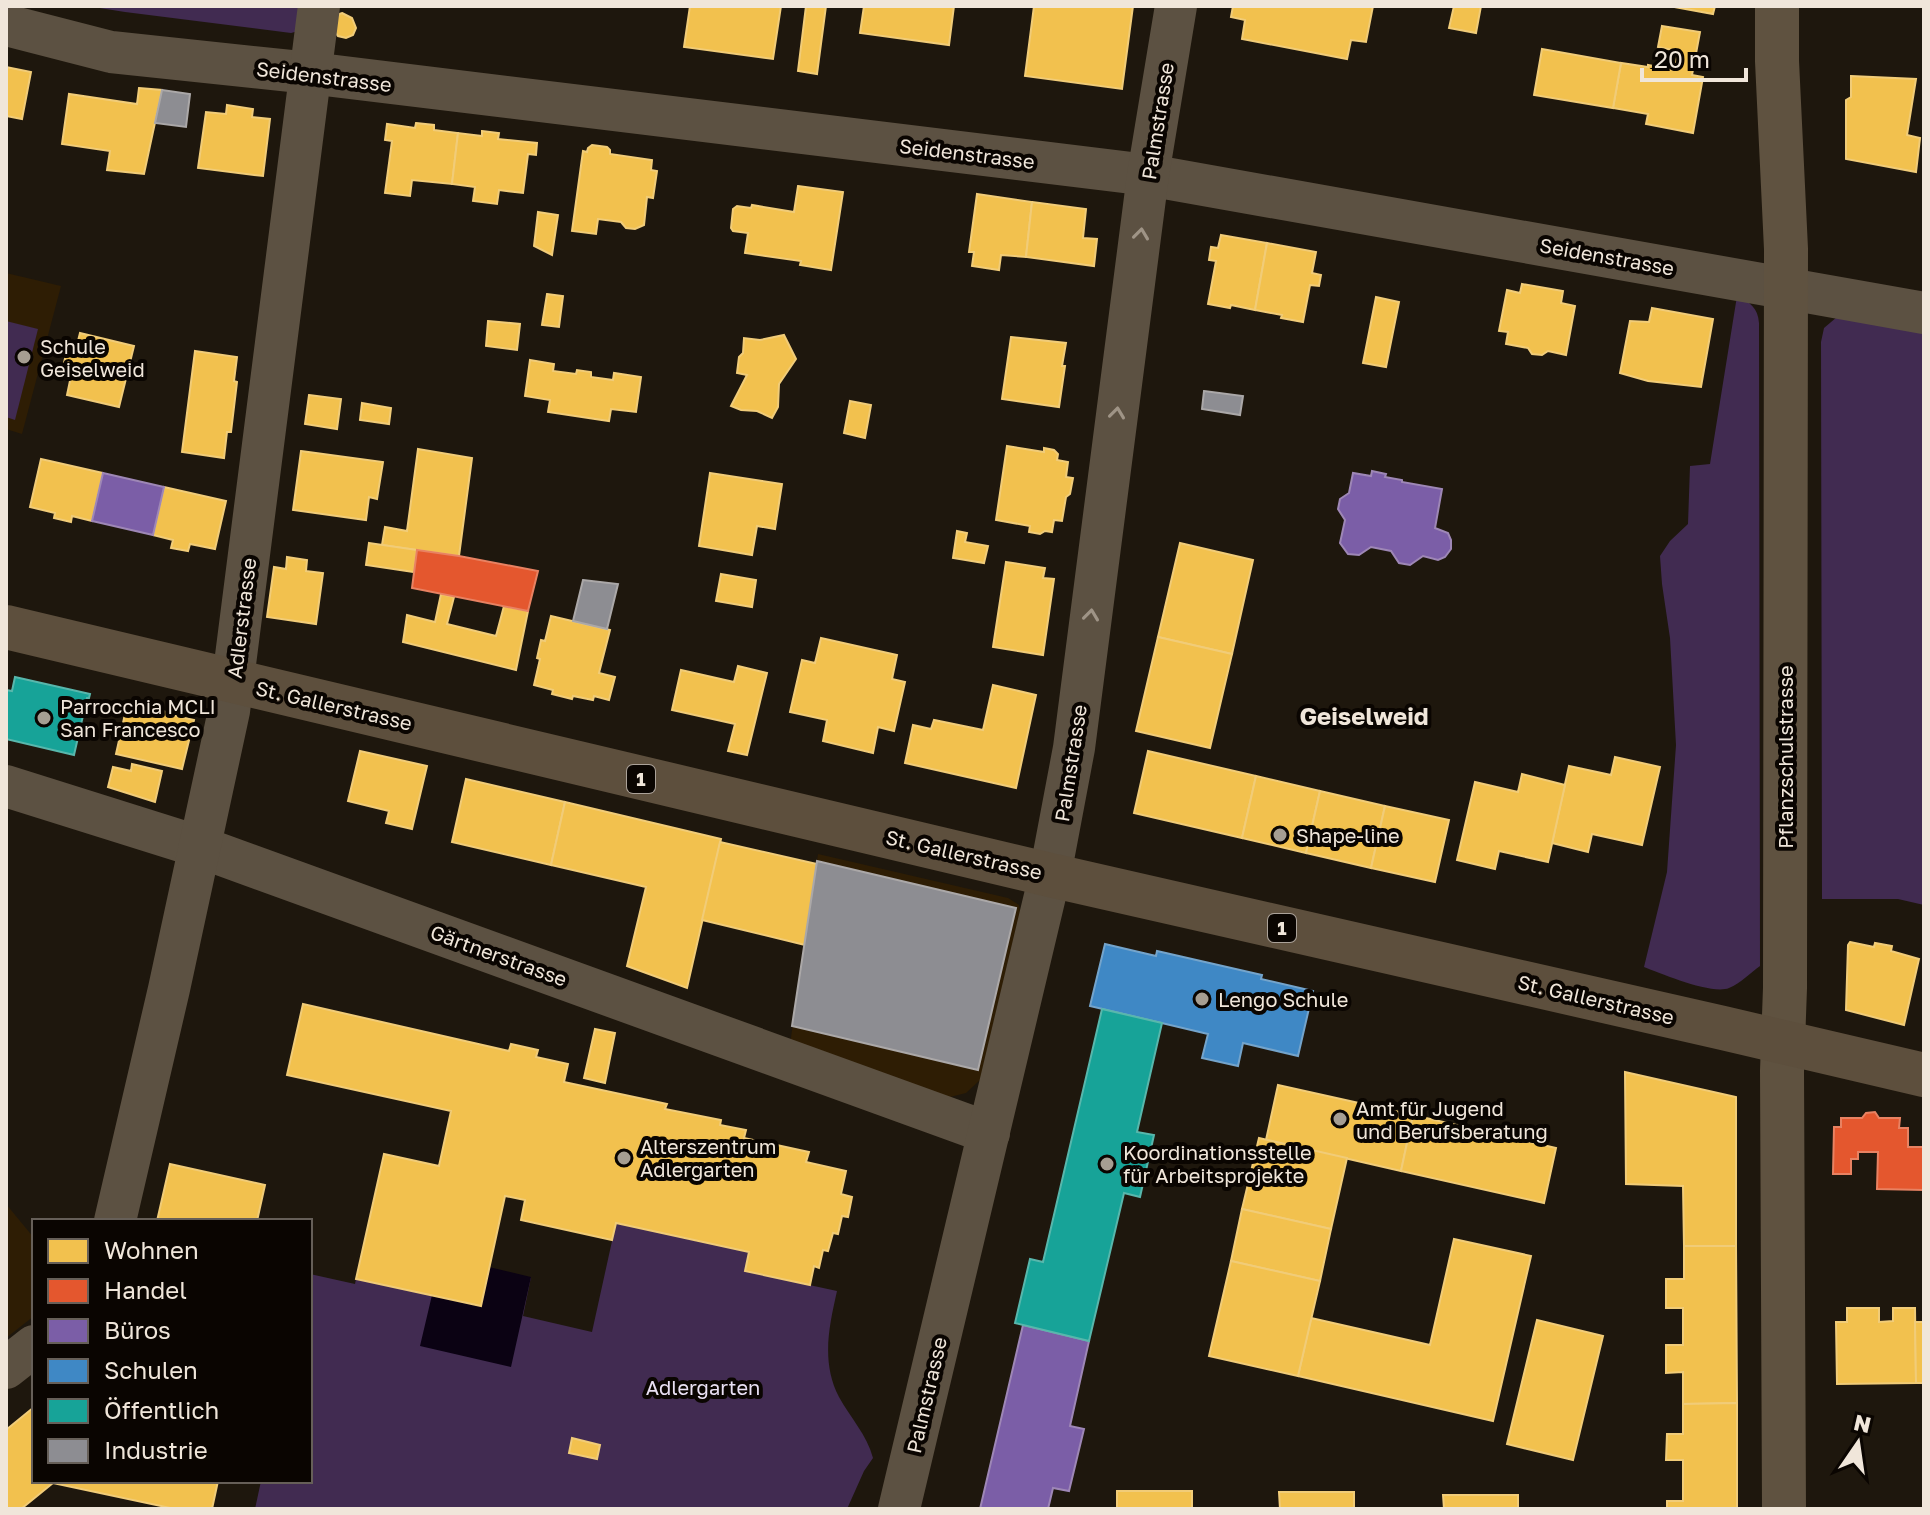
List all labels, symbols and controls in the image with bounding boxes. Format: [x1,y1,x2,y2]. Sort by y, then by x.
scale bar [1642,32,1746,82]
text: 20 m [1654,44,1710,73]
street label: Seidenstrasse [255,56,393,96]
street label: Palmstrasse [1136,61,1178,181]
street label: Seidenstrasse [898,133,1036,173]
one-way arrow [1132,227,1149,241]
street label: Seidenstrasse [1538,232,1676,280]
place label: Schule Geiselweid [40,334,145,381]
marker: Schule Geiselweid [15,348,33,366]
one-way arrow [1109,406,1126,419]
street label: Adlerstrasse [222,556,260,680]
one-way arrow [1083,608,1100,621]
street label: Pflanzschulstrasse [1773,665,1797,849]
street label: St. Gallerstrasse [253,675,415,735]
place label: Parrocchia MCLI San Francesco [60,694,216,741]
district label: Geiselweid [1299,701,1429,730]
street label: Palmstrasse [1049,703,1091,823]
marker: Parrocchia MCLI San Francesco [35,709,53,727]
road number: 1 [627,765,655,793]
place label: Shape-line [1296,823,1400,847]
street label: St. Gallerstrasse [883,824,1045,884]
marker: Shape-line [1271,826,1289,844]
road number: 1 [1268,914,1296,942]
street label: Gärtnerstrasse [427,919,571,991]
street label: St. Gallerstrasse [1515,969,1677,1029]
place label: Lengo Schule [1218,987,1348,1011]
marker: Lengo Schule [1193,990,1211,1008]
place label: Amt für Jugend und Berufsberatung [1356,1096,1548,1143]
marker: Amt für Jugend und Berufsberatung [1331,1110,1349,1128]
place label: Alterszentrum Adlergarten [640,1134,777,1181]
place label: Koordinationsstelle für Arbeitsprojekte [1123,1140,1312,1187]
marker: Alterszentrum Adlergarten [615,1149,633,1167]
marker: Koordinationsstelle für Arbeitsprojekte [1098,1155,1116,1173]
legend [32,1219,312,1483]
text: Wohnen [104,1235,199,1264]
text: Handel [104,1275,187,1304]
text: Büros [104,1315,171,1344]
street label: Palmstrasse [901,1335,951,1455]
text: Schulen [104,1355,198,1384]
park label: Adlergarten [646,1375,760,1399]
text: Öffentlich [104,1395,219,1424]
north arrow [1818,1403,1898,1483]
text: N [1851,1408,1874,1438]
text: Industrie [104,1435,208,1464]

